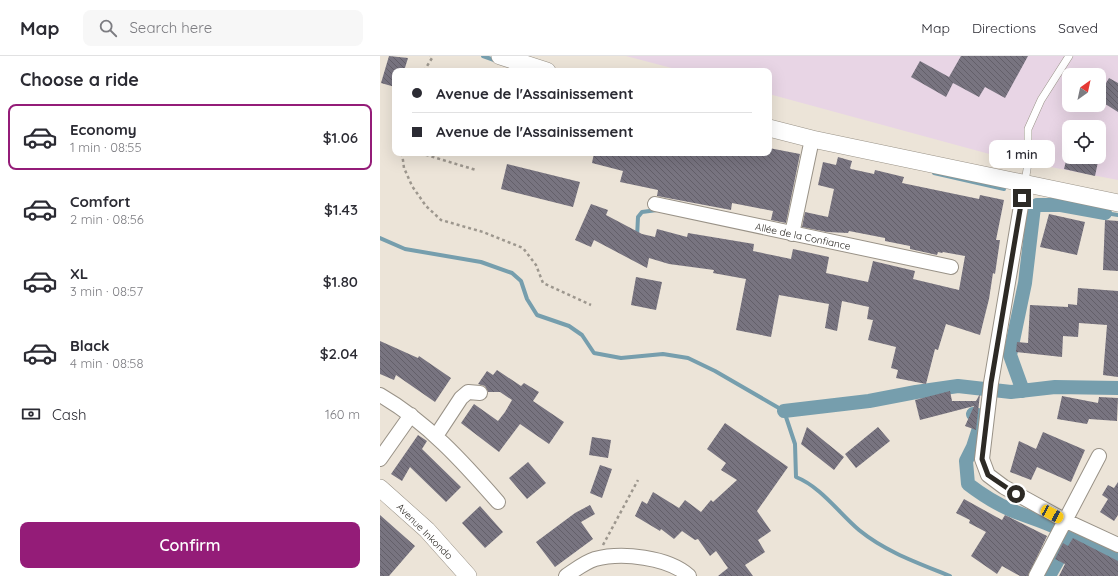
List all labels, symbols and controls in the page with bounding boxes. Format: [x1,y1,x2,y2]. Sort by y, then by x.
search box [83,10,363,46]
text: Map [20,16,59,40]
icon: search [97,17,119,39]
text: Search here [129,18,212,37]
text: Map [921,19,950,37]
text: Directions [972,19,1036,37]
text: Saved [1058,19,1098,37]
text: Choose a ride [20,68,139,91]
north arrow [1062,68,1106,112]
map controls [1062,68,1106,164]
text: Avenue de l'Assainissement [436,84,634,103]
icon: car [22,119,58,155]
text: Economy [70,120,137,139]
button: locate [1062,120,1106,164]
text: Avenue de l'Assainissement [436,122,634,141]
text: $1.06 [323,128,358,147]
text: 1 min · 08:55 [70,139,142,155]
callout: 1 min [989,140,1055,168]
text: 1 min [1006,146,1038,162]
route end [1013,189,1031,207]
icon: car [22,191,58,227]
text: Comfort [70,192,131,211]
text: $1.43 [324,200,358,219]
text: 2 min · 08:56 [70,211,144,227]
street label: Allée de la Confiance [754,220,852,253]
icon: car [22,263,58,299]
text: XL [70,264,88,283]
text: $1.80 [323,272,358,291]
text: 3 min · 08:57 [70,283,143,299]
icon: car [22,335,58,371]
text: Black [70,336,110,355]
text: $2.04 [320,344,358,363]
text: 4 min · 08:58 [70,355,143,371]
icon: cash [20,403,42,425]
text: Cash [52,405,86,424]
text: 160 m [325,406,360,422]
route start [1007,485,1025,503]
street label: Avenue Inkondo [394,501,455,562]
car [1039,503,1065,525]
button: Confirm [20,522,360,568]

